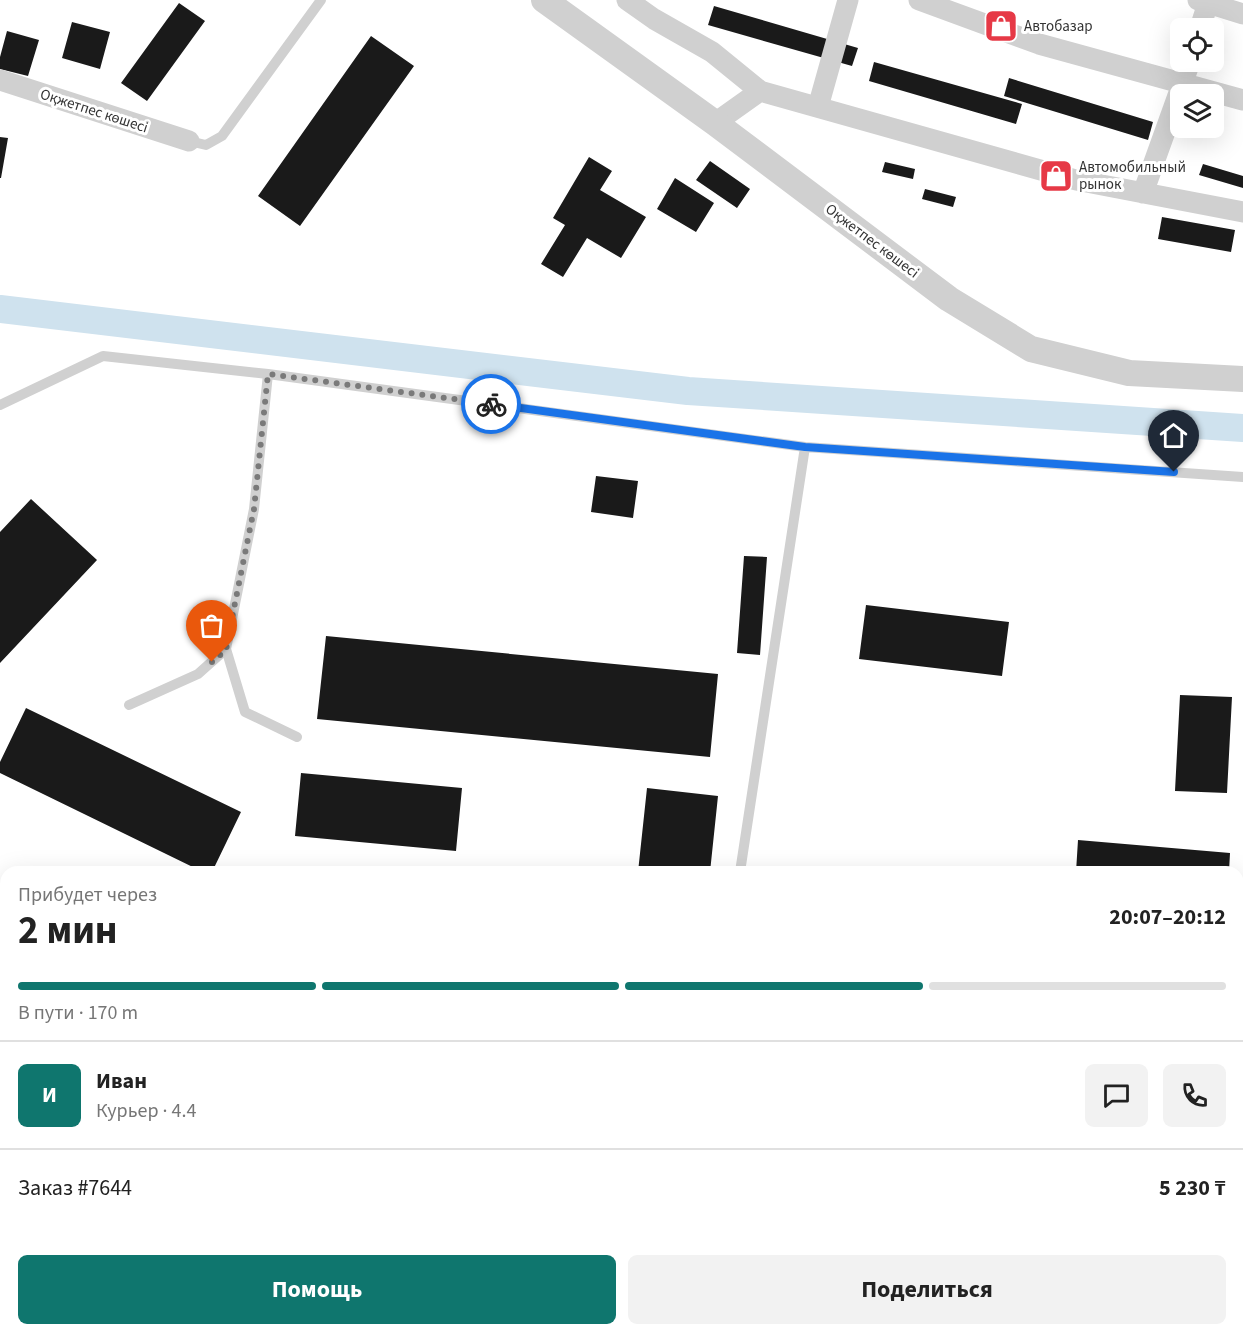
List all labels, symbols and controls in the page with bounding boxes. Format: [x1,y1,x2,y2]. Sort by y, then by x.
shop icon: Автобазар [983,8,1019,44]
place label: Автобазар [1024,16,1093,37]
map controls [1170,18,1224,138]
button: locate [1170,18,1224,72]
street label: Оқжетпес көшесі [37,84,151,138]
button: layers [1170,84,1224,138]
place label: Автомобильный рынок [1079,157,1186,195]
shop icon: Автомобильный рынок [1038,158,1074,194]
street label: Оқжетпес көшесі [821,199,923,283]
courier [461,374,521,434]
icon: bike [475,388,508,421]
pin [1148,410,1199,472]
icon: home [1157,419,1190,452]
pin [186,600,237,662]
icon: bag [195,609,228,642]
text: Прибудет через [18,881,157,909]
text: 20:07–20:12 [1109,901,1226,933]
text: 2 мин [18,903,118,959]
text: В пути · 170 m [18,999,138,1027]
button: chat [1085,1064,1148,1127]
button: phone [1163,1064,1226,1127]
text: Иван [96,1065,147,1097]
text: И [42,1079,57,1111]
text: Курьер · 4.4 [96,1097,196,1125]
text: Заказ #7644 [18,1172,132,1204]
text: 5 230 ₸ [1159,1172,1226,1204]
button: Помощь [18,1255,616,1324]
button: Поделиться [628,1255,1226,1324]

